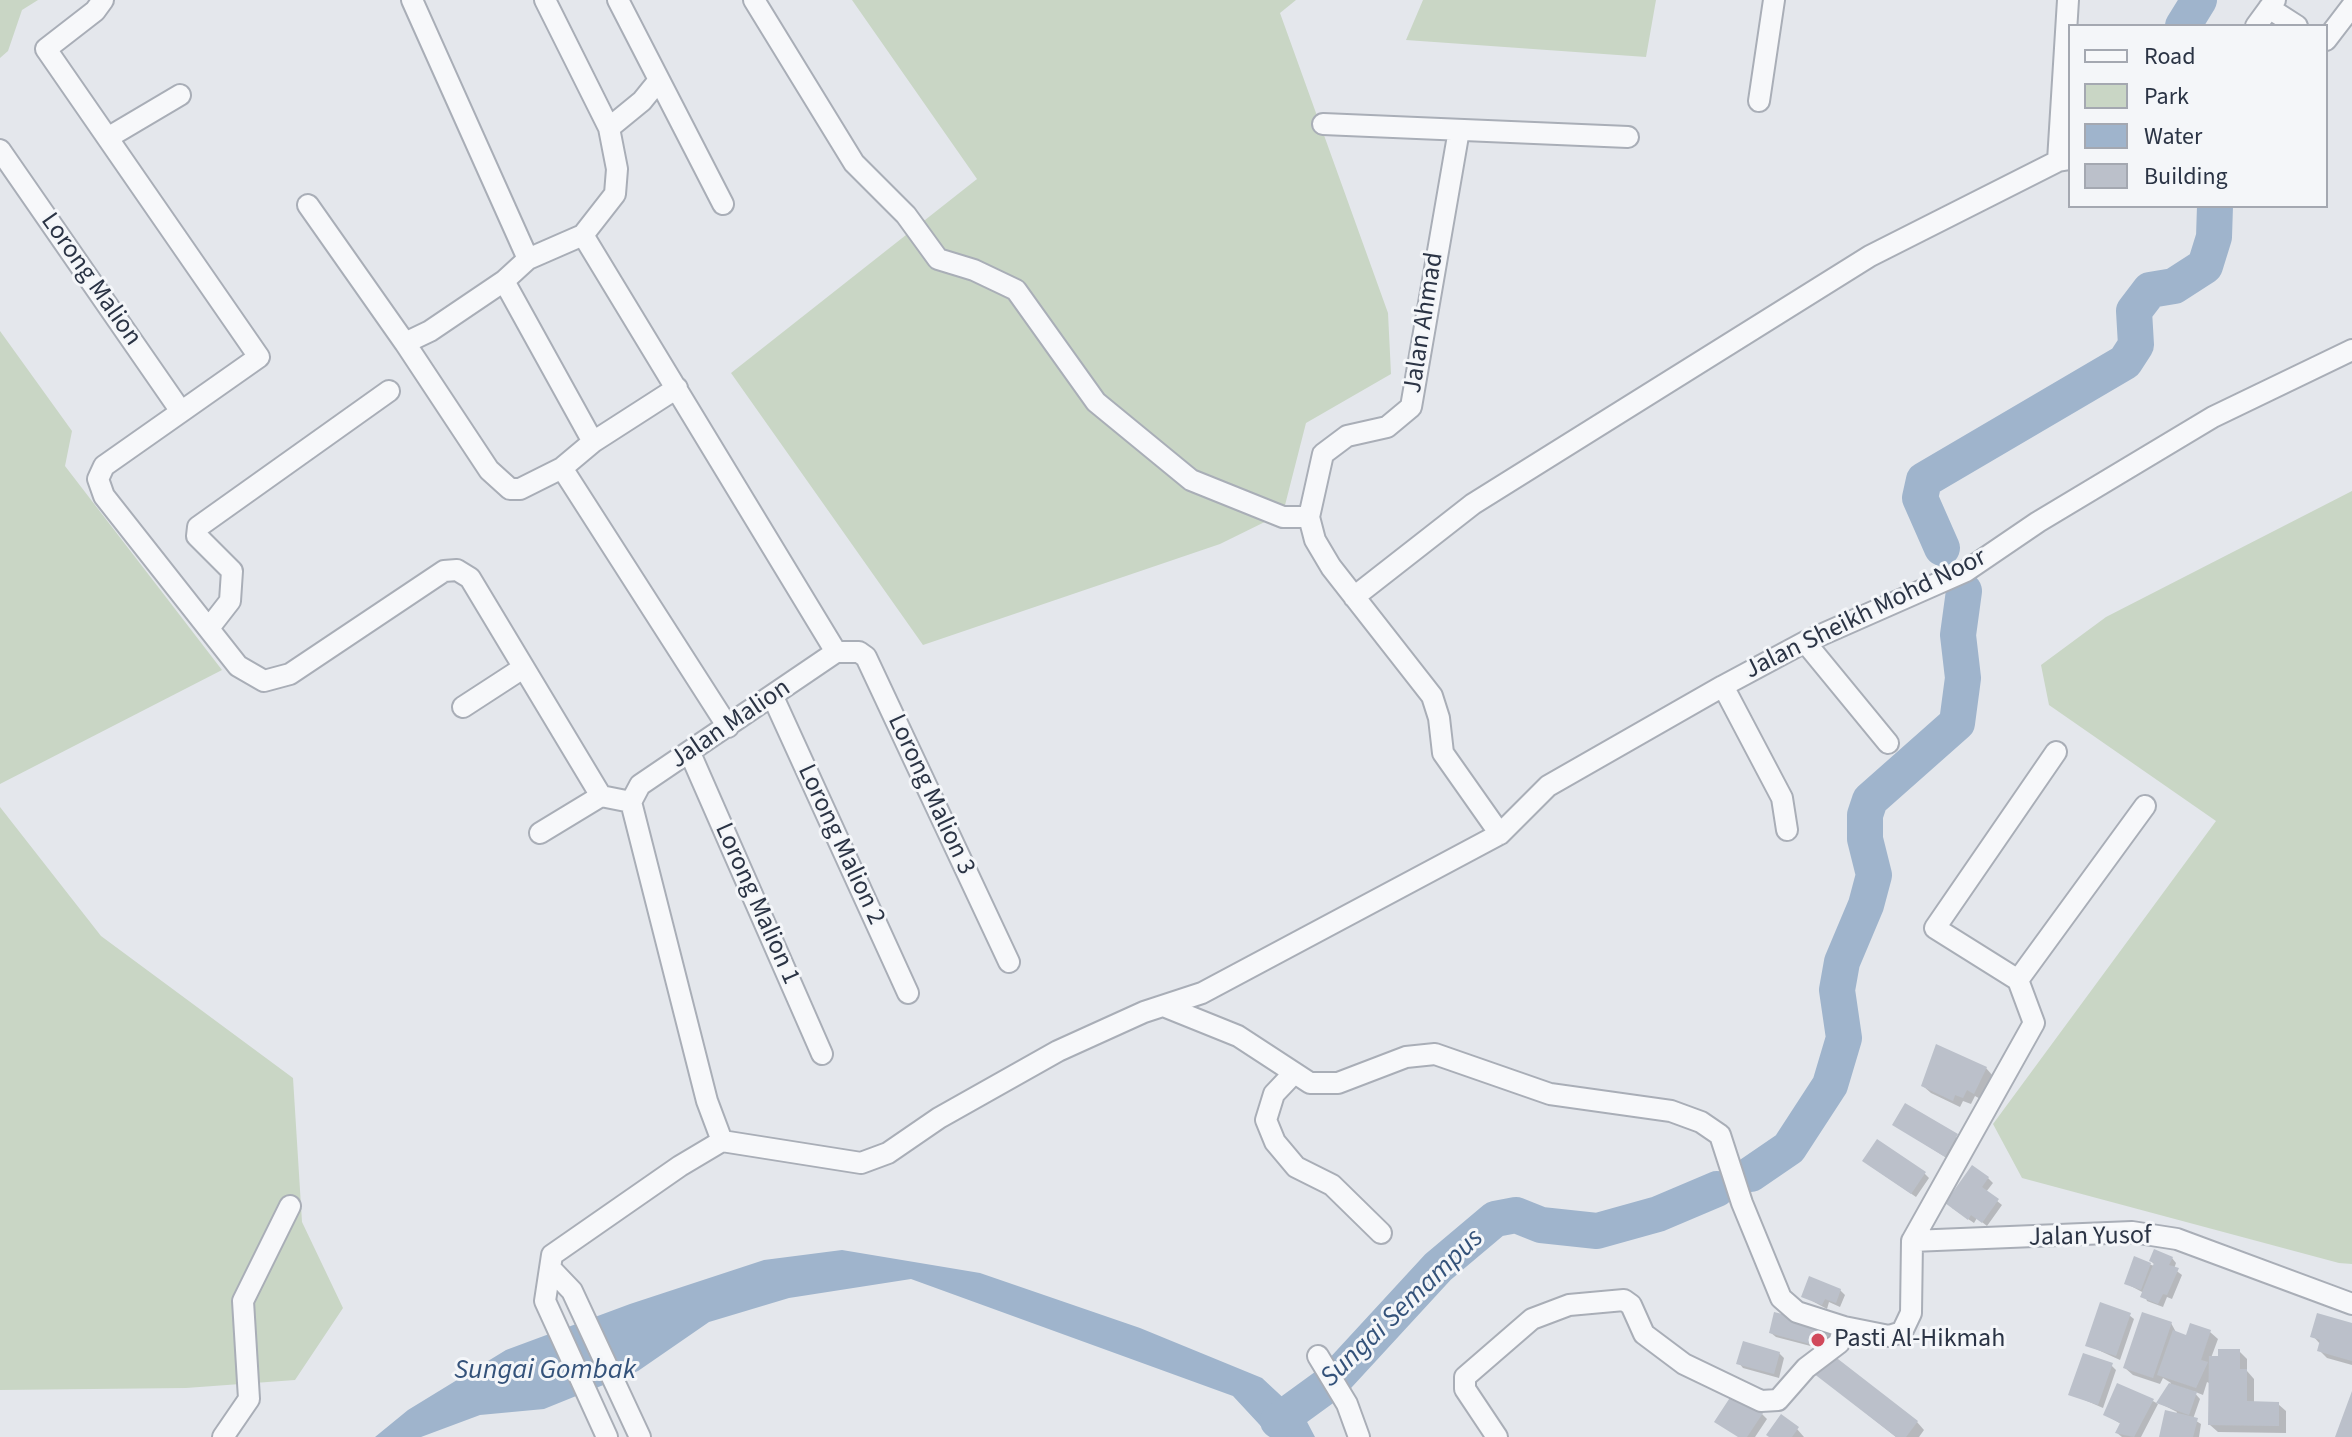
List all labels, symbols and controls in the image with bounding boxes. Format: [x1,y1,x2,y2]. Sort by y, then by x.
legend [2068,24,2328,208]
text: Road [2144,39,2196,74]
text: Park [2144,79,2189,114]
text: Water [2144,119,2202,154]
text: Building [2144,159,2228,194]
street label: Lorong Malion [33,208,147,352]
street label: Jalan Ahmad [1398,250,1452,396]
street label: Jalan Sheikh Mohd Noor [1740,543,1992,687]
street label: Jalan Malion [665,673,797,777]
street label: Lorong Malion 3 [879,710,981,880]
street label: Lorong Malion 2 [789,760,891,930]
street label: Lorong Malion 1 [707,819,805,989]
street label: Jalan Yusof [2028,1221,2152,1255]
water label: Sungai Semampus [1314,1223,1492,1395]
place label: Pasti Al-Hikmah [1834,1324,2005,1356]
marker: Pasti Al-Hikmah [1809,1331,1827,1349]
water label: Sungai Gombak [454,1355,636,1389]

